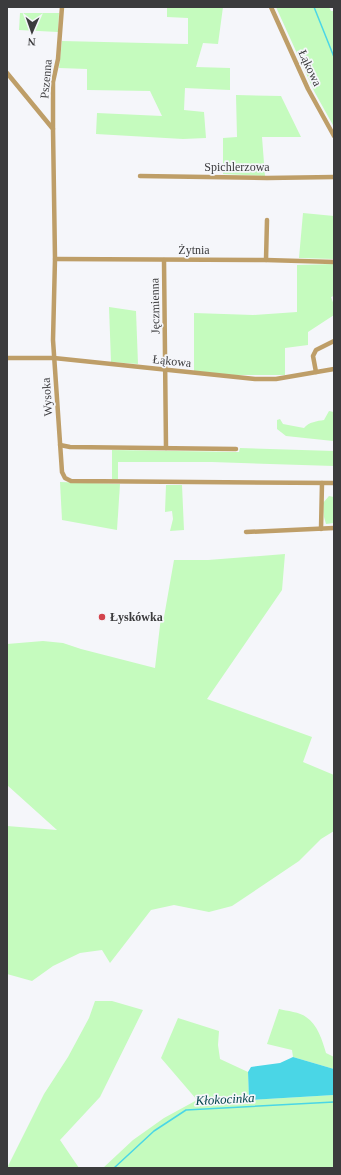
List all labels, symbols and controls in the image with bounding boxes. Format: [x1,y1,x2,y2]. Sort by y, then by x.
north arrow [12,12,52,52]
text: N [27,36,36,48]
street label: Łąkowa [295,48,325,89]
street label: Pszenna [37,58,55,99]
street label: Spichlerzowa [204,160,270,174]
street label: Żytnia [178,243,210,257]
street label: Jęczmienna [148,277,162,334]
street label: Łąkowa [152,352,193,370]
street label: Wysoka [39,377,55,417]
place label: Łyskówka [110,610,163,624]
marker: Łyskówka [97,612,107,622]
water label: Kłokocinka [194,1090,255,1108]

